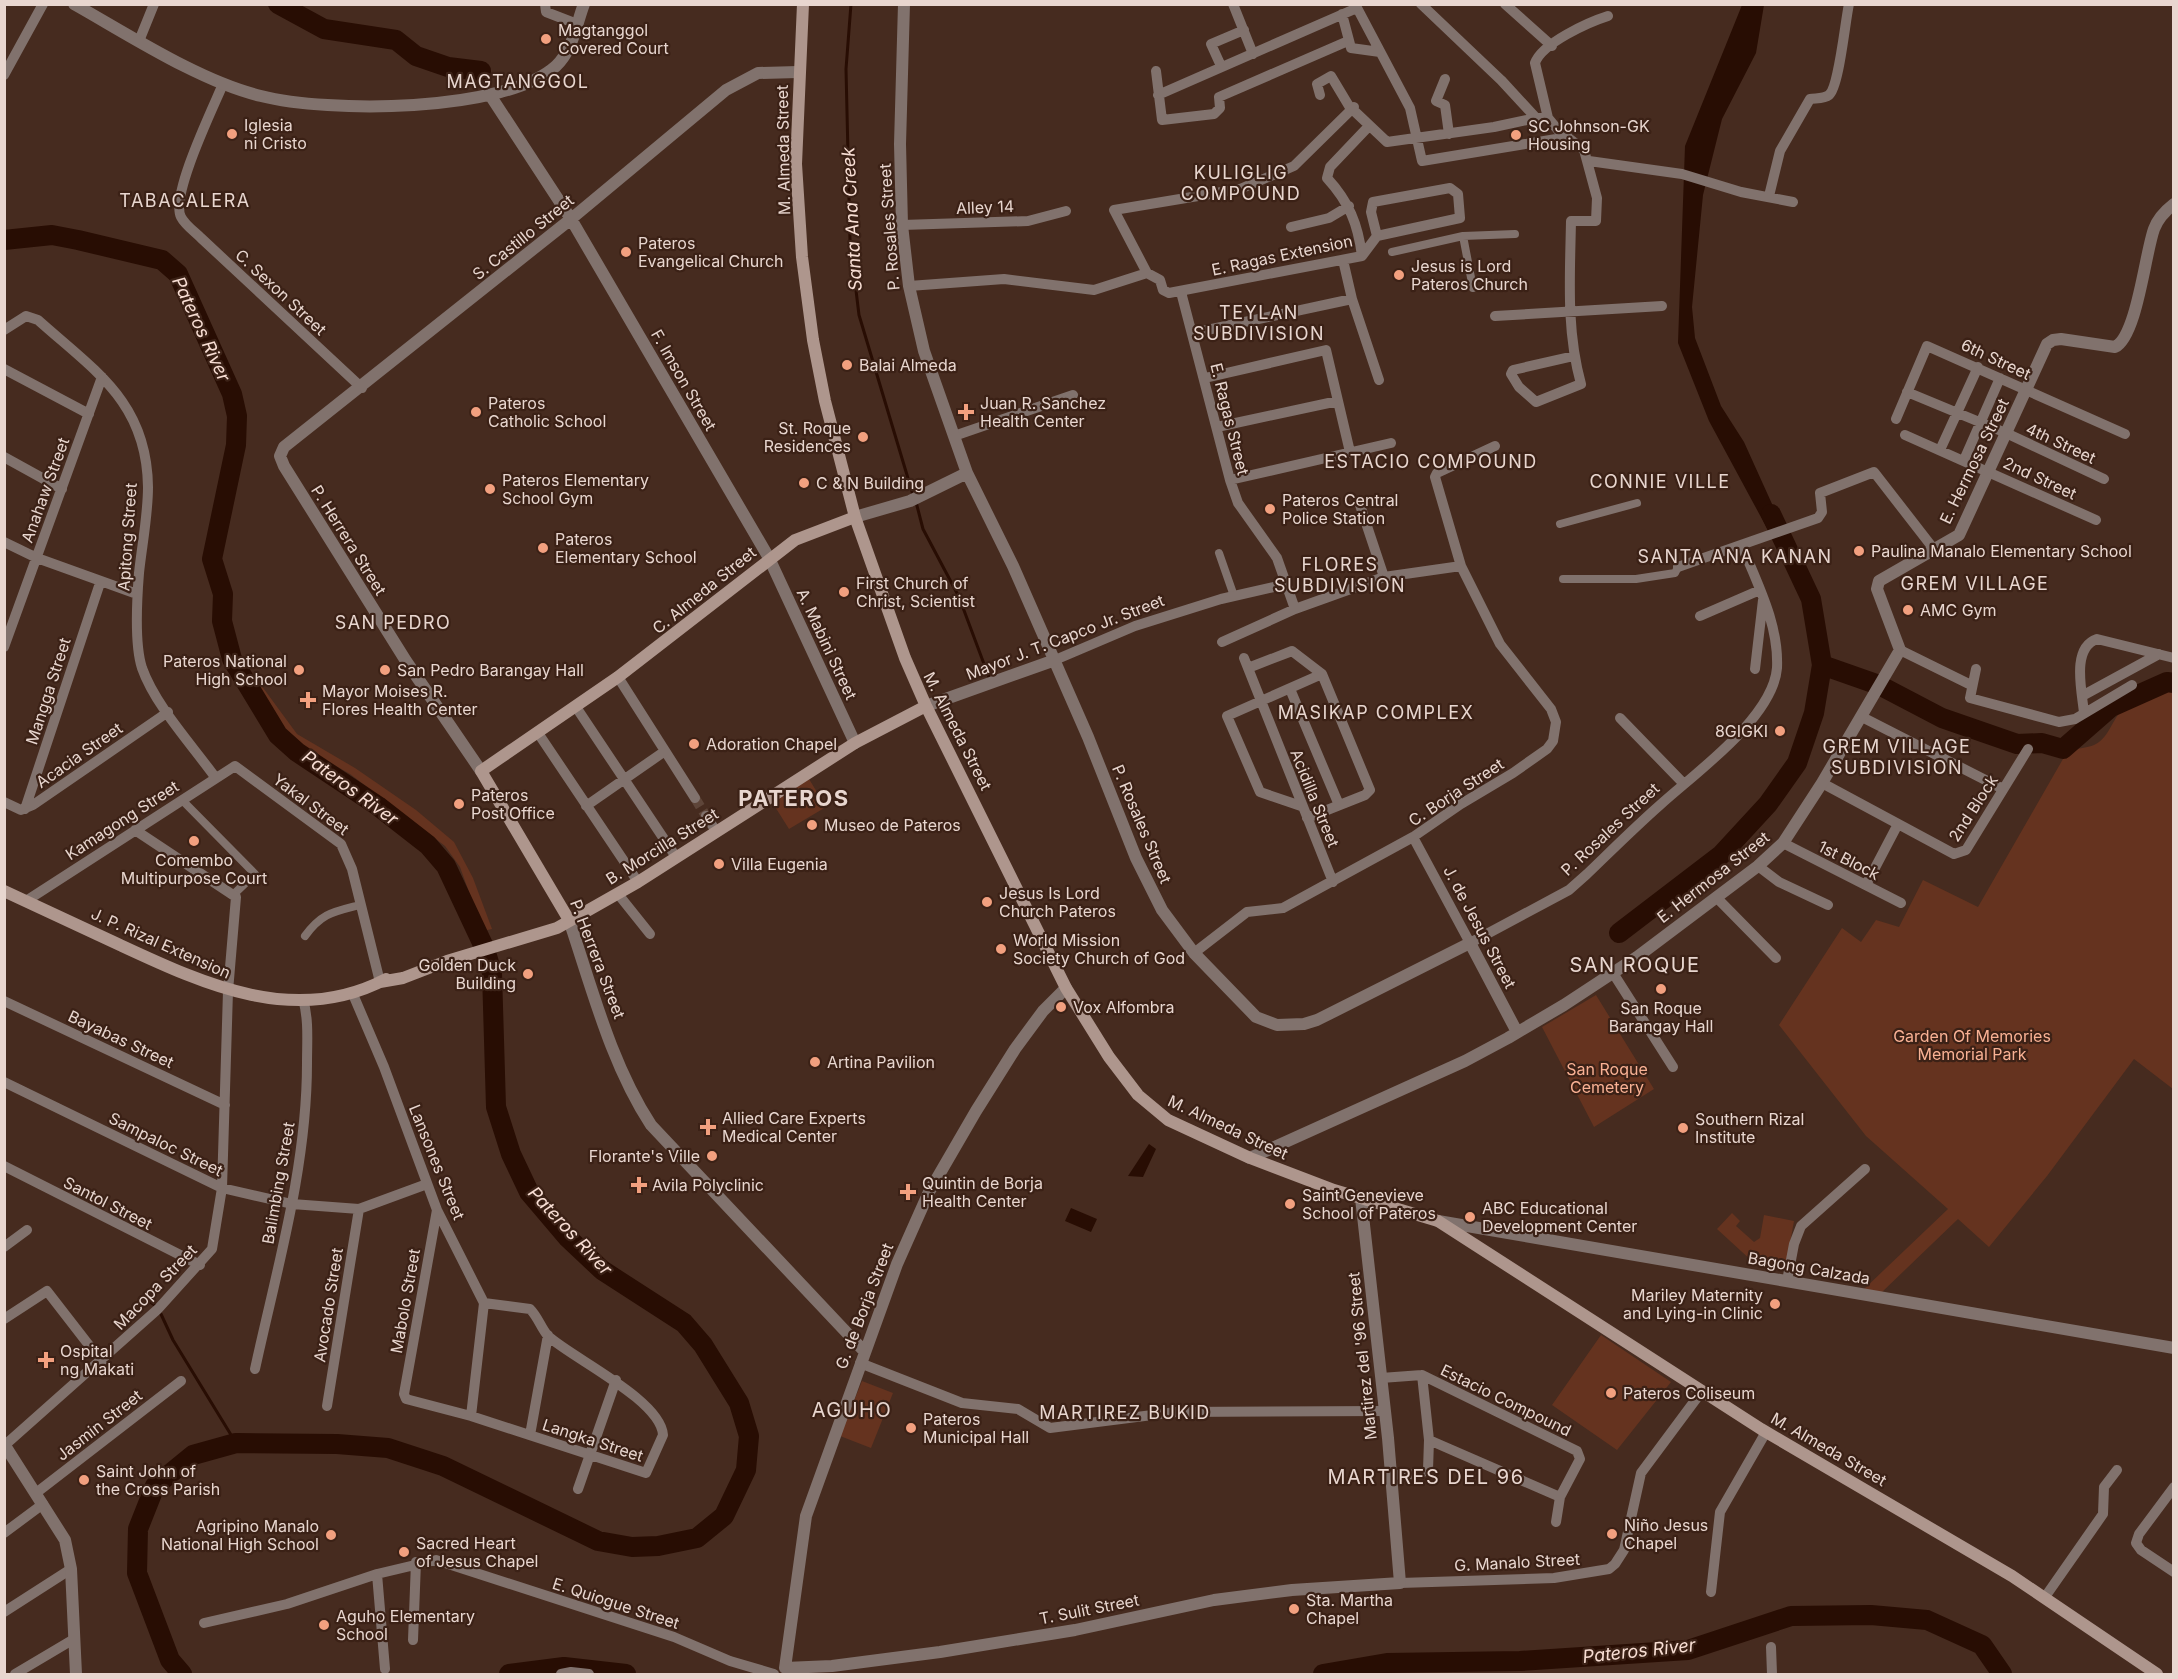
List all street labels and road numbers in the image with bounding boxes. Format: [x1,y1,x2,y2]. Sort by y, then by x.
street label: M. Almeda Street [772,85,794,215]
street label: P. Rosales Street [875,163,903,291]
street label: S. Castillo Street [468,190,578,284]
street label: Alley 14 [956,196,1014,218]
street label: E. Ragas Extension [1210,230,1354,280]
street label: C. Sexon Street [231,245,331,339]
street label: F. Imson Street [647,326,721,434]
street label: 6th Street [1958,334,2034,384]
street label: E. Ragas Street [1206,361,1254,477]
street label: E. Hermosa Street [1935,395,2013,527]
street label: 4th Street [2023,418,2099,468]
street label: Anahaw Street [17,435,73,545]
street label: 2nd Street [2000,452,2080,504]
street label: P. Herrera Street [307,481,391,599]
street label: Apitong Street [113,482,141,592]
street label: C. Almeda Street [648,542,760,638]
street label: A. Mabini Street [793,585,861,703]
street label: Mayor J. T. Capco Jr. Street [963,590,1167,684]
street label: Mangga Street [21,635,75,747]
street label: M. Almeda Street [920,668,996,794]
street label: Acacia Street [32,718,126,792]
street label: Acidilla Street [1286,746,1344,850]
street label: C. Borja Street [1405,754,1507,830]
street label: P. Rosales Street [1108,762,1176,886]
street label: Yakal Street [269,769,353,839]
street label: 2nd Block [1944,771,2002,845]
street label: Kamagong Street [62,776,182,864]
street label: P. Rosales Street [1557,778,1663,880]
street label: B. Morcilla Street [602,803,722,889]
street label: E. Hermosa Street [1653,827,1773,927]
street label: 1st Block [1815,836,1883,884]
street label: J. de Jesus Street [1439,862,1521,992]
street label: P. Herrera Street [566,897,630,1021]
street label: J. P. Rizal Extension [88,903,234,983]
street label: Bayabas Street [65,1006,177,1072]
street label: M. Almeda Street [1165,1090,1291,1164]
street label: Lansones Street [405,1102,469,1222]
street label: Sampaloc Street [106,1108,226,1180]
street label: Balimbing Street [257,1120,299,1246]
street label: Santol Street [60,1172,156,1234]
street label: Macopa Street [109,1240,201,1334]
street label: G. de Borja Street [831,1240,897,1372]
street label: Avocado Street [309,1246,347,1364]
street label: Mabolo Street [386,1247,424,1355]
street label: Bagong Calzada [1746,1247,1872,1289]
street label: Martirez del '96 Street [1343,1271,1381,1441]
street label: Estacio Compound [1437,1360,1575,1440]
street label: Jasmin Street [52,1385,146,1465]
street label: M. Almeda Street [1768,1408,1890,1490]
street label: Langka Street [540,1414,646,1466]
street label: G. Manalo Street [1454,1549,1580,1575]
street label: E. Quiogue Street [550,1573,682,1633]
street label: T. Sulit Street [1037,1590,1141,1628]

